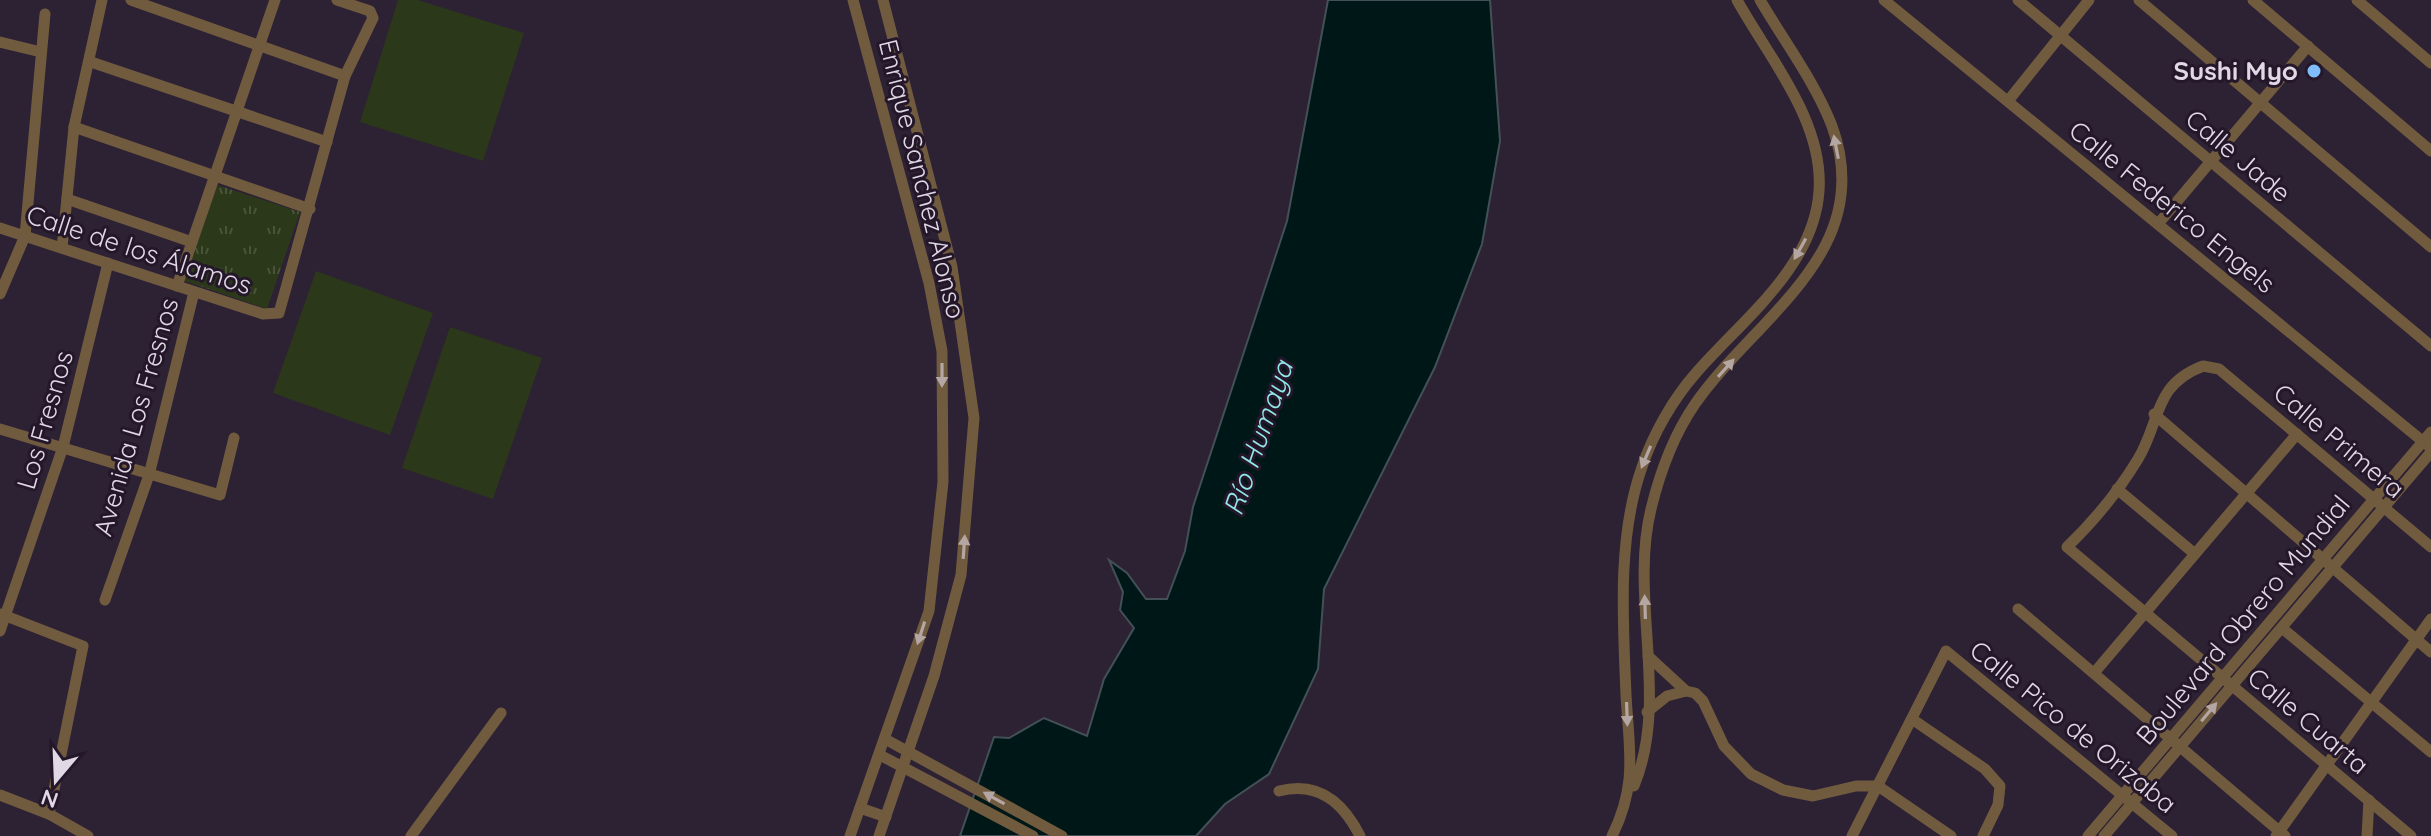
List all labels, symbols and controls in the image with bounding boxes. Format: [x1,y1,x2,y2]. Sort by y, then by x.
street label: Enrique Sanchez Alonso [872,36,973,322]
place label: Sushi Myo [2173,54,2298,87]
marker: Sushi Myo [2305,62,2323,80]
street label: Calle Jade [2179,102,2298,209]
street label: Calle Federico Engels [2062,113,2282,300]
one-way arrow [1830,134,1842,159]
street label: Calle de los Álamos [22,198,256,301]
one-way arrow [1793,238,1807,260]
street label: Avenida Los Fresnos [86,294,185,540]
street label: Los Fresnos [9,347,80,493]
water label: Río Humaya [1215,354,1301,520]
one-way arrow [1716,359,1734,378]
one-way arrow [936,363,948,388]
street label: Calle Primera [2267,376,2412,505]
one-way arrow [1640,445,1653,469]
street label: Boulevard Obrero Mundial [2128,488,2357,751]
one-way arrow [958,534,971,559]
one-way arrow [1638,594,1651,619]
one-way arrow [915,621,927,645]
street label: Calle Pico de Orizaba [1963,633,2183,820]
street label: Calle Cuarta [2241,660,2376,781]
one-way arrow [1621,702,1634,727]
one-way arrow [2200,702,2217,722]
north arrow [16,740,96,820]
text: N [37,783,62,815]
one-way arrow [982,792,1005,805]

